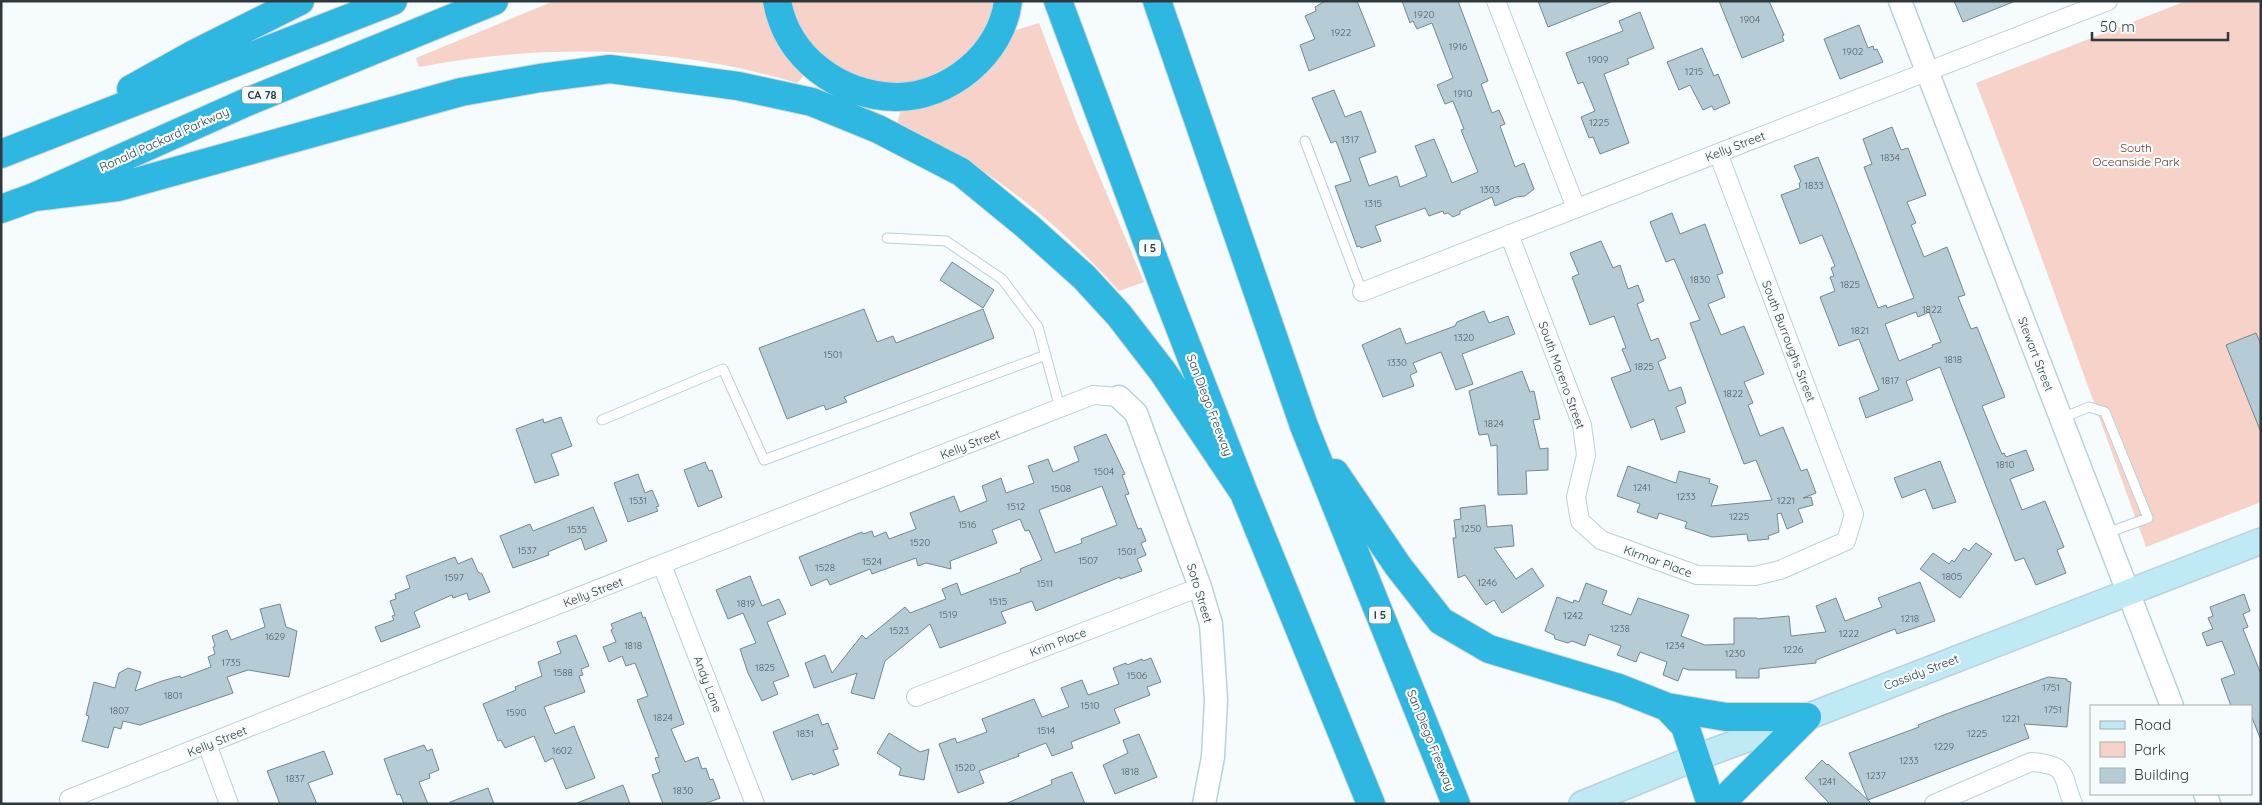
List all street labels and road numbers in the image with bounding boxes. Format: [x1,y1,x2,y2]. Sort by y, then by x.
road number: CA 78 [242,86,282,104]
street label: Ronald Packard Parkway [97,104,231,174]
street label: Kelly Street [1703,128,1767,164]
road number: I 5 [1139,240,1161,256]
street label: South Burroughs Street [1759,278,1819,404]
street label: Stewart Street [2015,315,2057,393]
street label: South Moreno Street [1536,319,1588,431]
street label: San Diego Freeway [1184,352,1236,458]
street label: Kelly Street [938,426,1002,462]
street label: Kirmar Place [1622,542,1694,580]
street label: Soto Street [1184,561,1216,625]
street label: Kelly Street [561,574,625,610]
road number: I 5 [1369,606,1391,624]
street label: Krim Place [1027,624,1089,660]
street label: Cassidy Street [1881,651,1961,693]
street label: Andy Lane [690,654,726,715]
street label: San Diego Freeway [1404,687,1458,793]
street label: Kelly Street [185,722,249,760]

